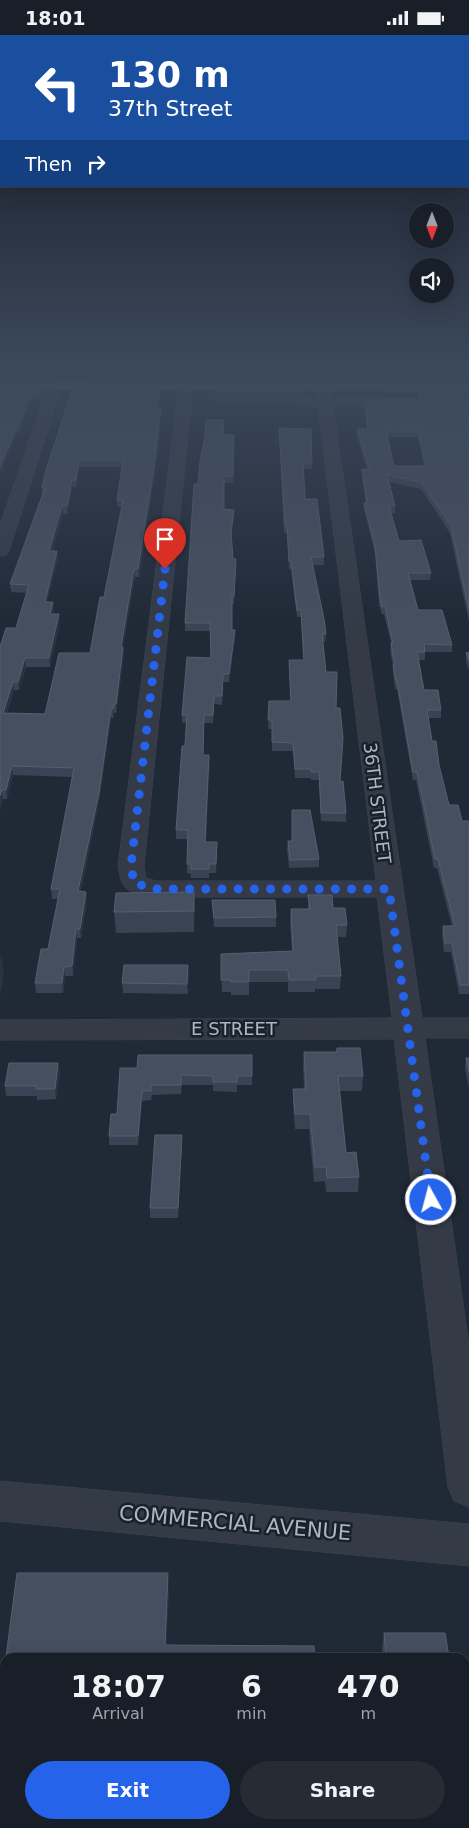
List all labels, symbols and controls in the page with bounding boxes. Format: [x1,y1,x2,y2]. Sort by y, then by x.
text: 18:01 [25,7,85,29]
icon: left [25,55,90,120]
text: 130 m [108,55,230,95]
text: 37th Street [108,96,232,121]
icon: right [82,150,110,178]
text: Then [25,153,72,175]
north arrow [409,203,454,247]
map controls [409,203,454,303]
button: sound [409,258,454,303]
pin [144,518,186,569]
icon: arrive [151,525,179,553]
street label: 36TH STREET [360,741,395,866]
street label: E STREET [191,1018,278,1039]
position arrow [404,1173,456,1225]
street label: COMMERCIAL AVENUE [118,1501,352,1545]
text: 18:07 [70,1669,166,1704]
text: 6 [241,1669,262,1704]
text: 470 [337,1669,400,1704]
text: Arrival [92,1704,144,1723]
text: min [236,1704,267,1723]
text: m [360,1704,376,1723]
button: Exit [25,1761,230,1819]
button: Share [240,1761,445,1819]

